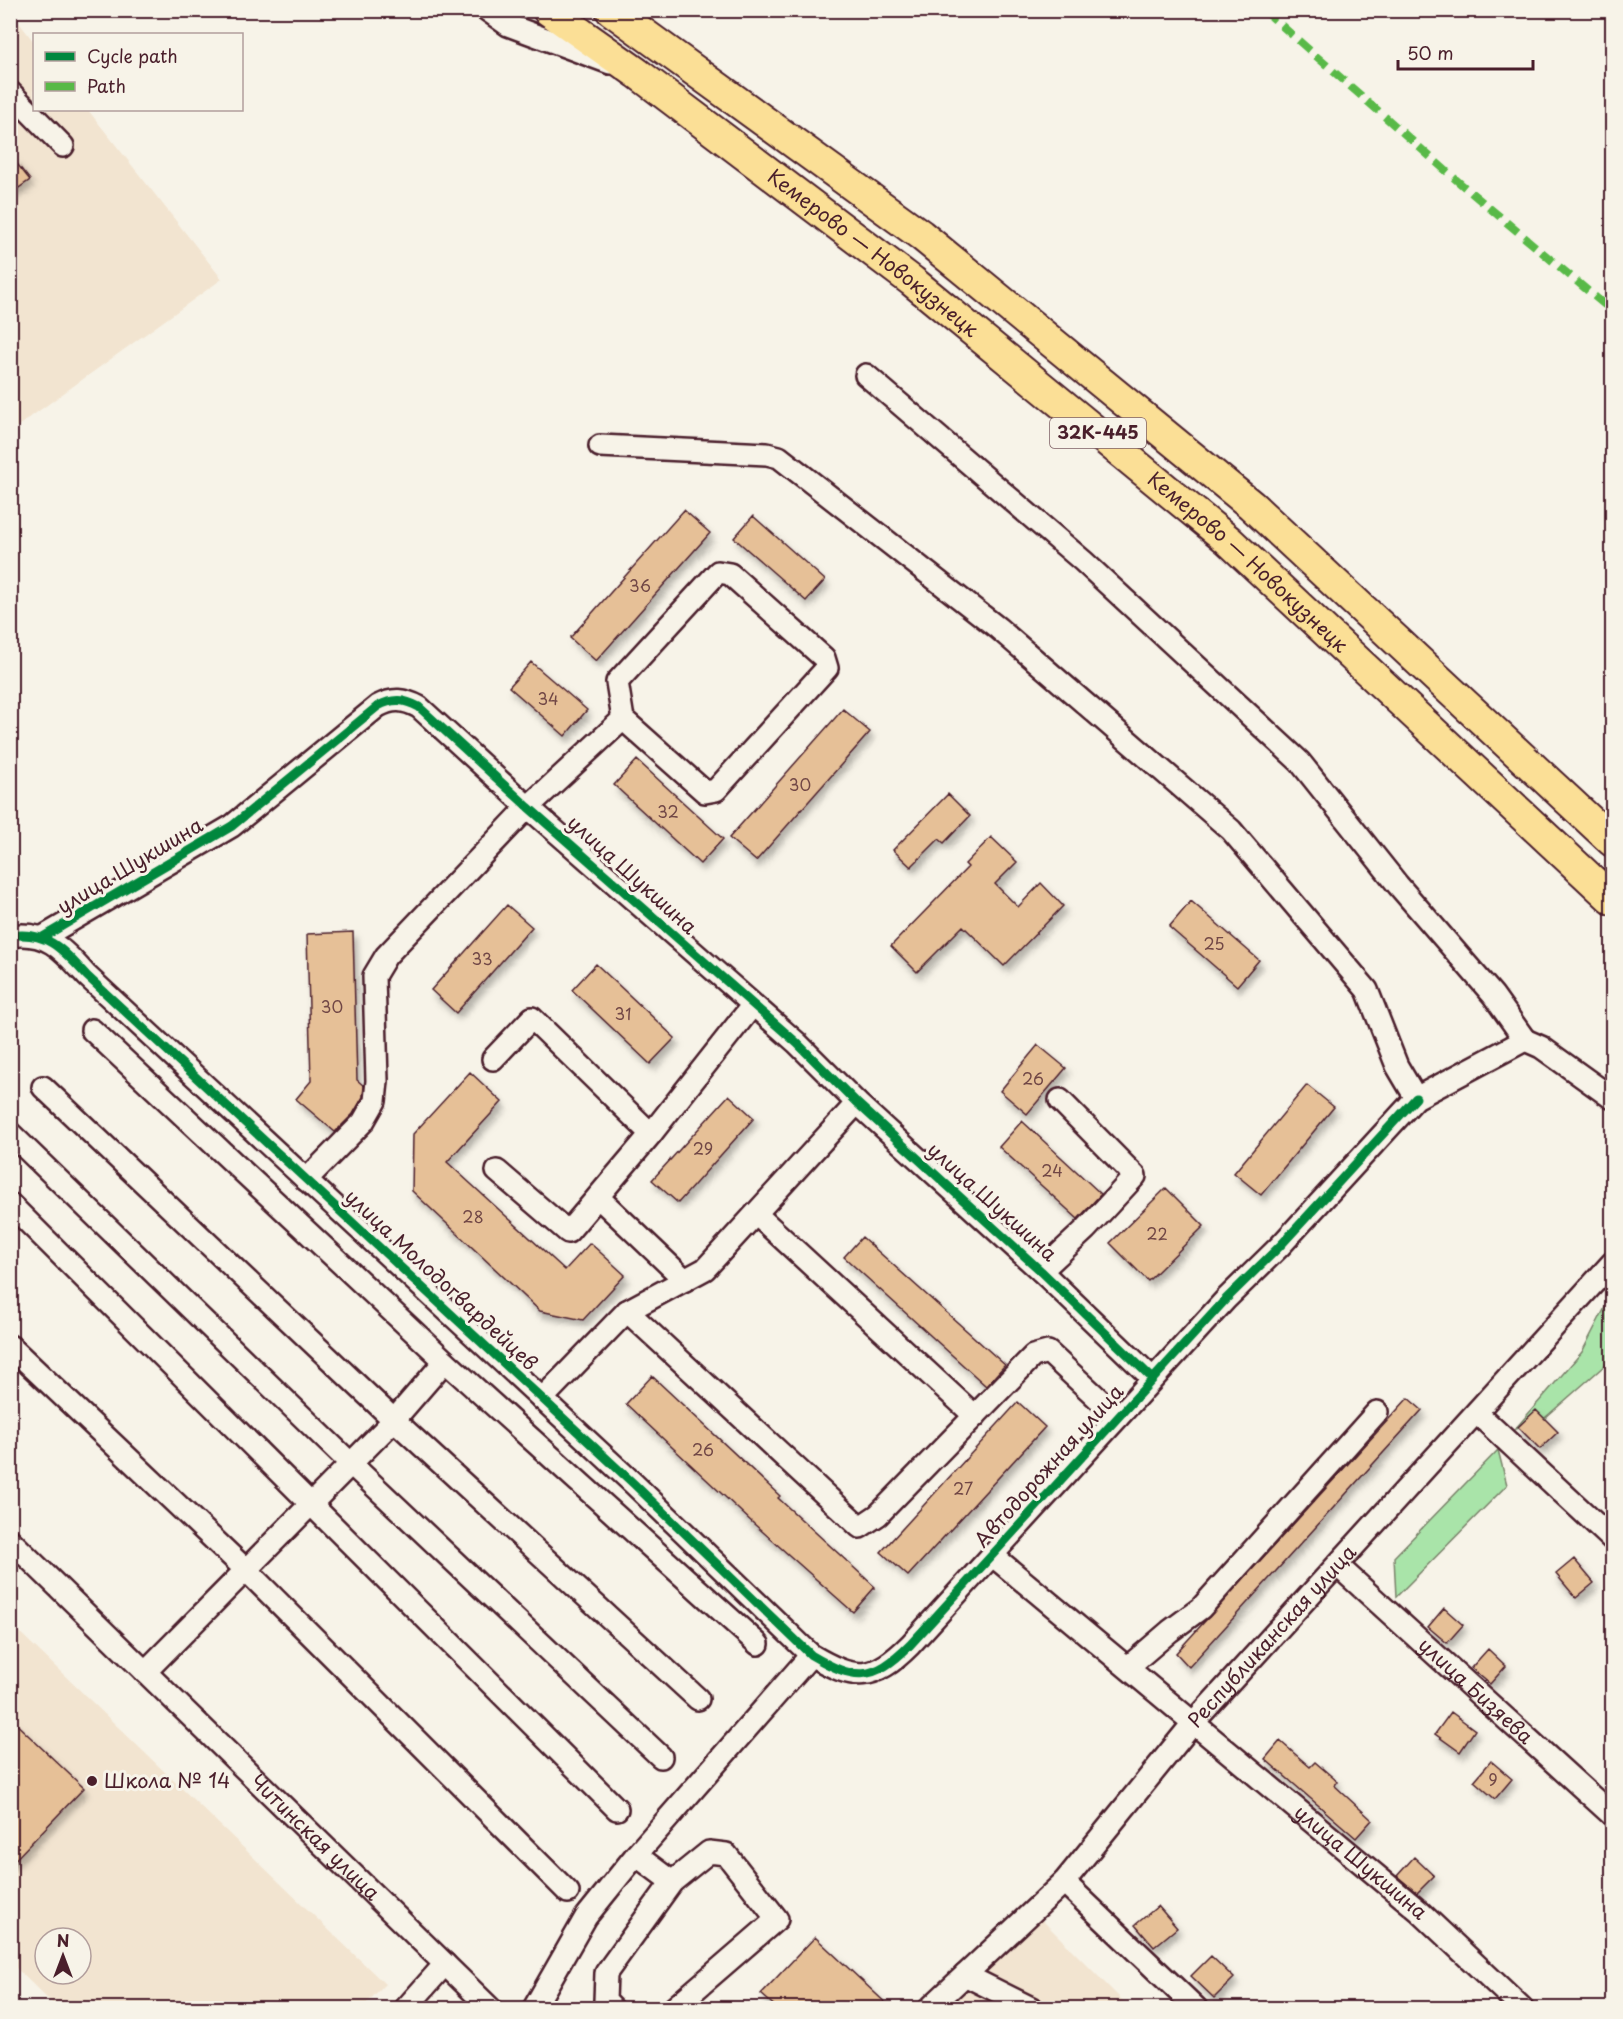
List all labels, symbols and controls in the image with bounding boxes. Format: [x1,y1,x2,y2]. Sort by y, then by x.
legend [33,33,243,111]
scale bar [1398,33,1533,71]
text: 50 m [1407,39,1454,66]
text: Cycle path [87,42,178,69]
text: Path [87,72,126,99]
street label: Кемерово — Новокузнецк [762,161,986,344]
road number: 32К-445 [1050,418,1146,448]
street label: Кемерово — Новокузнецк [1142,464,1355,659]
house number: 36 [629,573,651,597]
house number: 34 [537,686,559,710]
house number: 30 [789,772,811,796]
house number: 32 [657,799,679,823]
street label: улица Шукшина [561,808,705,941]
street label: улица Шукшина [51,809,209,921]
house number: 25 [1203,931,1225,955]
house number: 33 [471,946,493,970]
house number: 30 [321,994,343,1018]
house number: 31 [615,1001,631,1025]
house number: 26 [1022,1066,1044,1090]
street label: улица Шукшина [921,1135,1065,1268]
house number: 29 [693,1136,713,1160]
house number: 24 [1041,1158,1063,1182]
street label: улица Молодогвардейцев [339,1182,545,1377]
house number: 28 [462,1204,484,1228]
house number: 22 [1146,1221,1168,1245]
street label: Автодорожная улица [967,1377,1130,1554]
house number: 26 [692,1437,714,1461]
house number: 27 [953,1476,973,1500]
street label: Республиканская улица [1180,1537,1363,1734]
street label: улица Бизяева [1412,1630,1541,1751]
place label: Школа № 14 [104,1765,230,1795]
street label: Читинская улица [244,1766,388,1907]
house number: 9 [1488,1767,1498,1791]
marker: Школа № 14 [85,1774,99,1788]
street label: улица Шукшина [1288,1797,1435,1926]
north arrow [33,1926,93,1986]
text: N [57,1928,69,1952]

